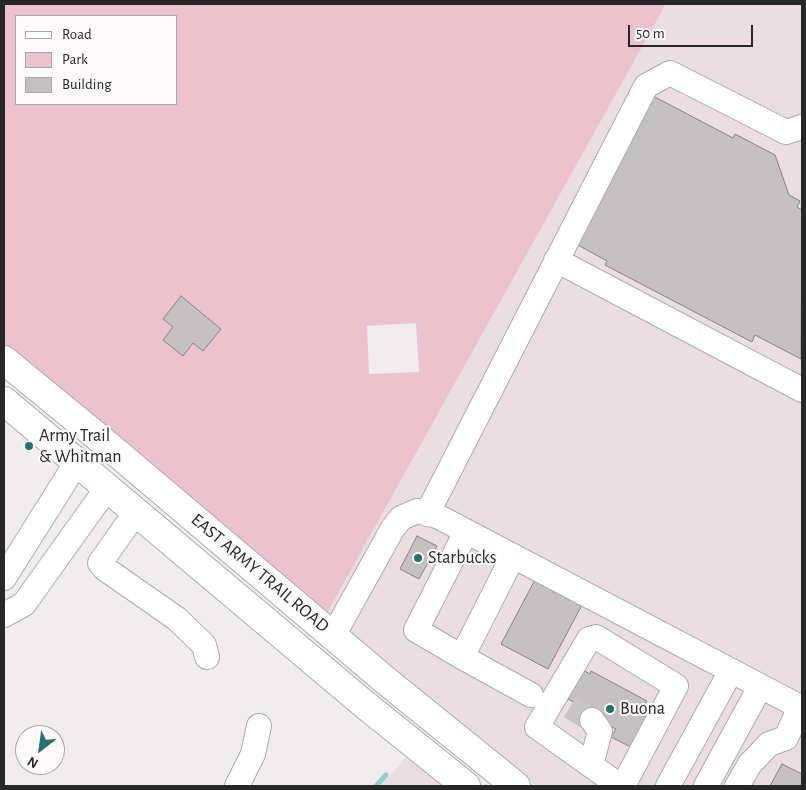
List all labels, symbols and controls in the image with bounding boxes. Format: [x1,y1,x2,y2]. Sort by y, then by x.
legend [15,15,178,105]
scale bar [631,15,756,47]
text: 50 m [636,26,665,41]
text: Road [62,27,92,42]
text: Park [62,52,88,67]
text: Building [62,77,112,92]
place label: Army Trail & Whitman [39,425,122,468]
marker: Army Trail & Whitman [23,440,35,452]
street label: EAST ARMY TRAIL ROAD [187,509,333,637]
place label: Starbucks [428,547,496,569]
marker: Starbucks [412,552,424,564]
place label: Buona [620,698,665,720]
marker: Buona [604,703,616,715]
north arrow [15,725,65,775]
text: N [25,754,41,771]

